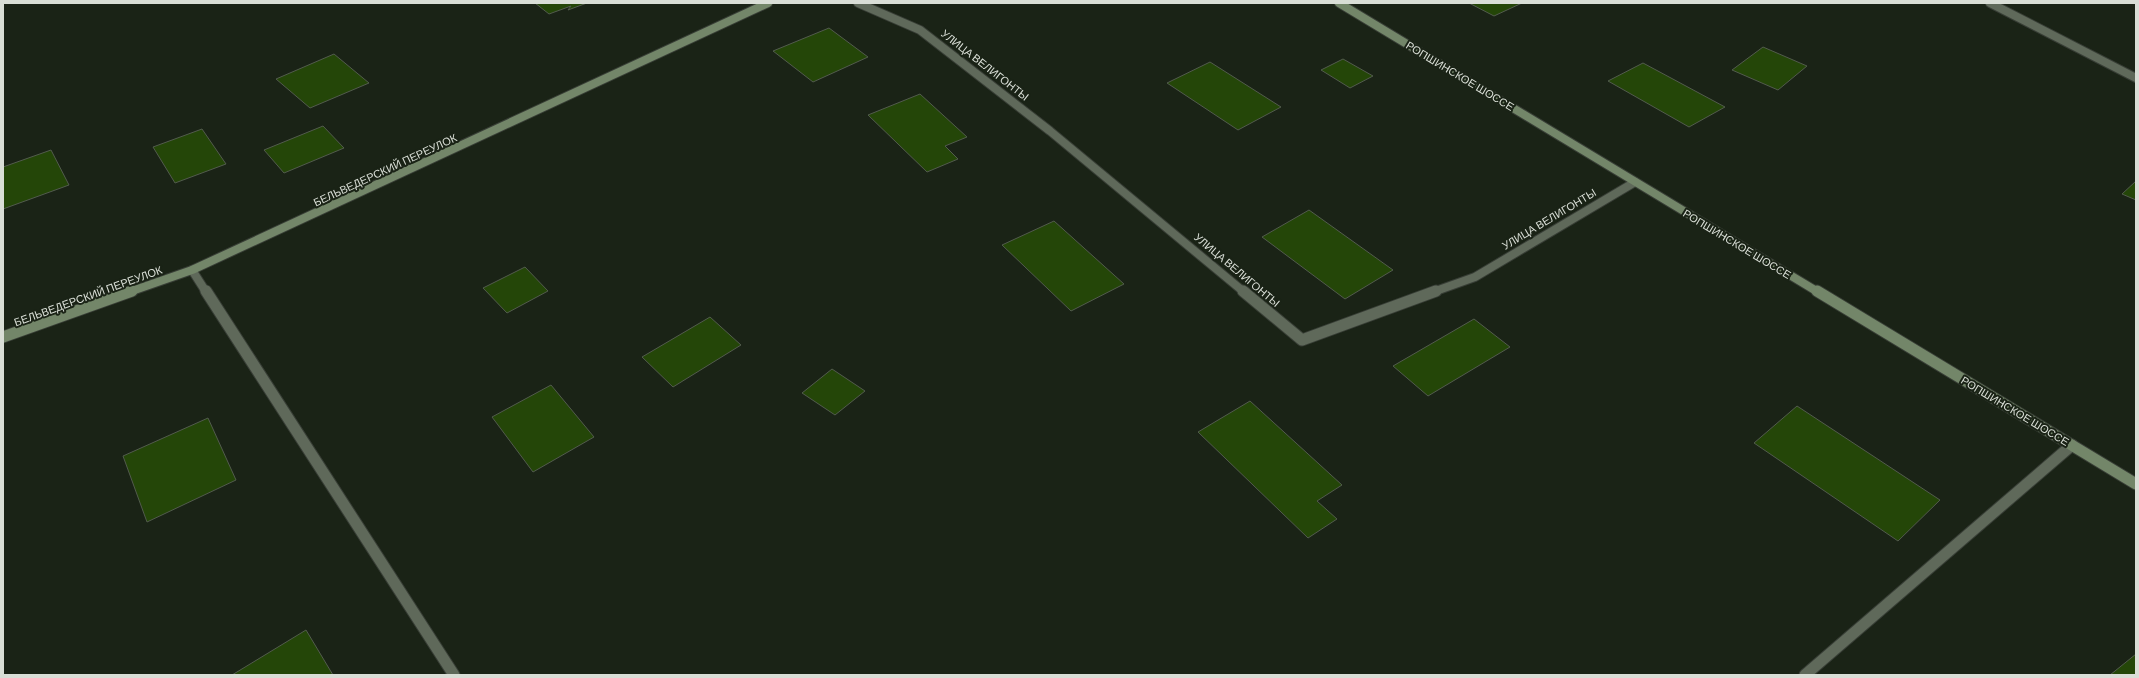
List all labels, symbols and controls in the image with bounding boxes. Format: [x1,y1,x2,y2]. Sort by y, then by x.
street label: УЛИЦА ВЕЛИГОНТЫ [939,26,1032,103]
street label: РОПШИНСКОЕ ШОССЕ [1404,38,1517,113]
street label: БЕЛЬВЕДЕРСКИЙ ПЕРЕУЛОК [311,130,459,209]
street label: УЛИЦА ВЕЛИГОНТЫ [1499,185,1598,252]
street label: РОПШИНСКОЕ ШОССЕ [1681,206,1794,281]
street label: УЛИЦА ВЕЛИГОНТЫ [1192,230,1283,309]
street label: БЕЛЬВЕДЕРСКИЙ ПЕРЕУЛОК [12,262,164,328]
street label: РОПШИНСКОЕ ШОССЕ [1959,373,2072,448]

